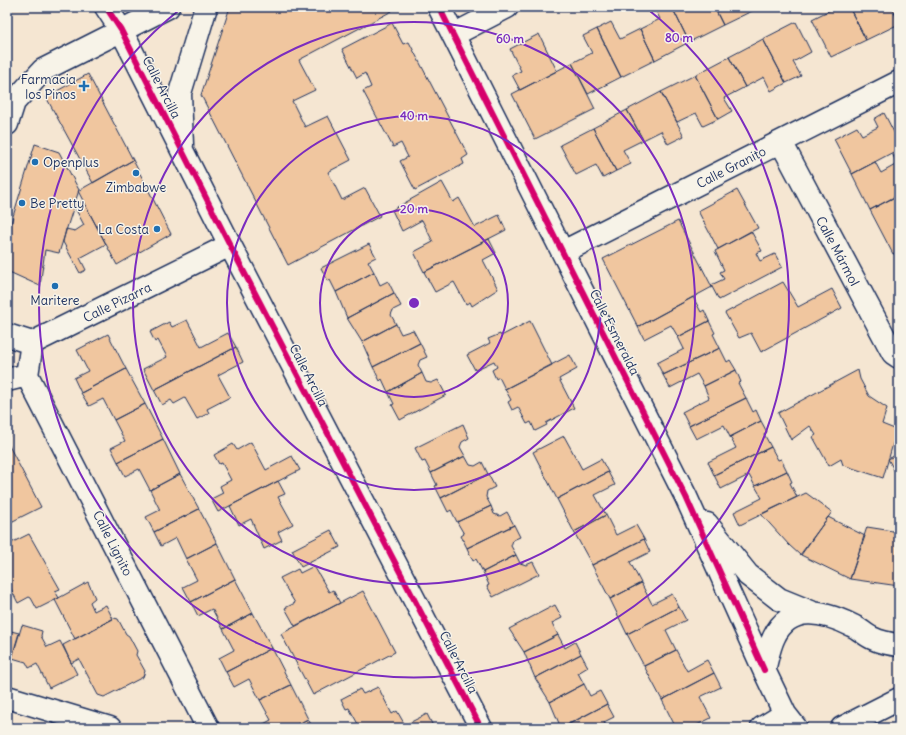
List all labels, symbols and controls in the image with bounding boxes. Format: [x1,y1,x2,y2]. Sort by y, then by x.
text: 80 m [665,30,694,45]
text: 60 m [496,31,525,46]
street label: Calle Arcilla [139,53,185,121]
place label: Farmacia los Pinos [21,71,76,103]
marker: Farmacia los Pinos [79,81,89,91]
text: 40 m [400,108,429,123]
street label: Calle Granito [694,143,769,192]
place label: Openplus [43,154,99,171]
marker: Openplus [30,157,40,167]
marker: Zimbabwe [131,168,141,178]
place label: Zimbabwe [106,179,166,196]
place label: Be Pretty [30,195,85,212]
marker: Be Pretty [17,198,27,208]
text: 20 m [400,201,428,216]
street label: Calle Mármol [812,213,863,289]
place label: La Costa [98,221,149,238]
marker: La Costa [152,224,162,234]
street label: Calle Pizarra [80,279,154,326]
marker: Maritere [50,281,60,291]
street label: Calle Esmeralda [586,286,644,378]
place label: Maritere [30,292,80,309]
centre of rings [407,296,421,310]
street label: Calle Arcilla [286,341,332,409]
street label: Calle Lignito [89,508,136,579]
street label: Calle Arcilla [436,628,482,696]

